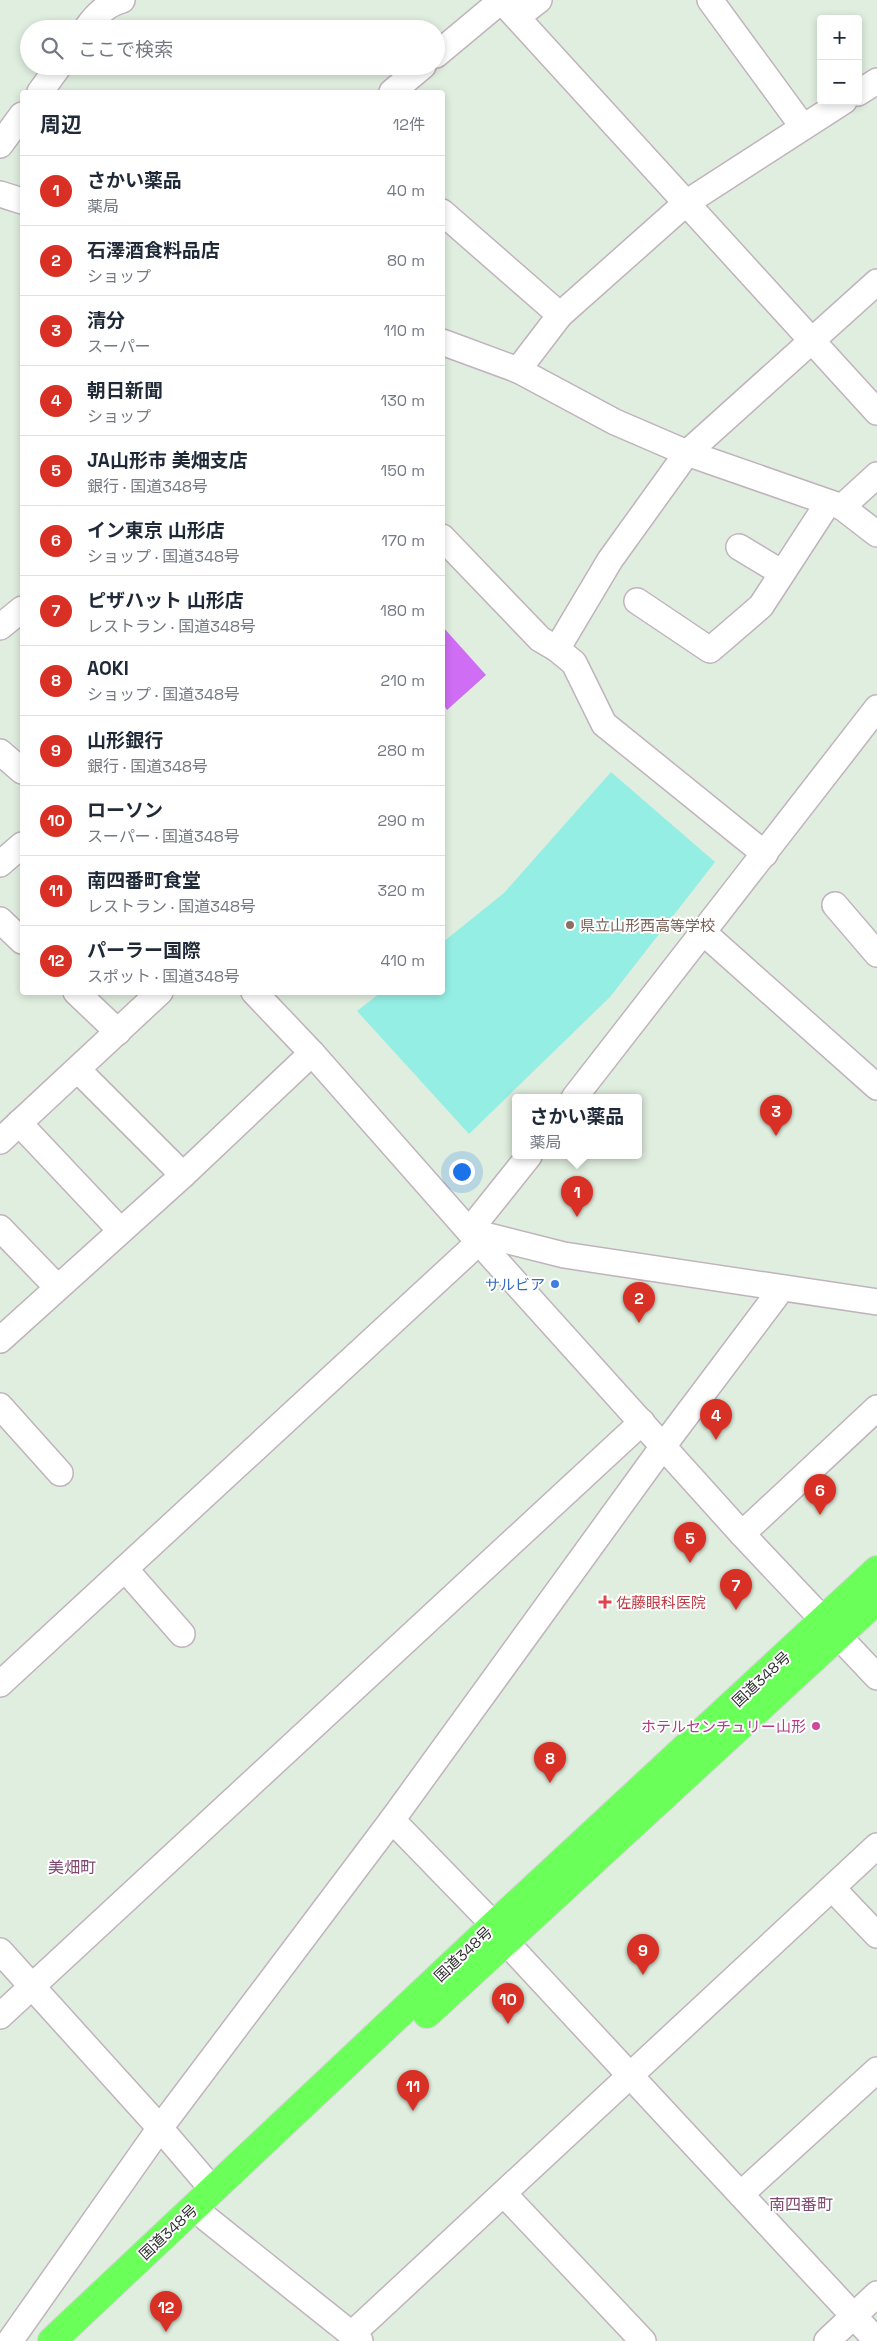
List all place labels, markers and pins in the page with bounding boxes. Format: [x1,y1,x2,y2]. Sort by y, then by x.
place label: 県立山形西高等学校 [580,916,715,935]
marker: 県立山形西高等学校 [564,919,576,931]
pin: 3 [760,1095,792,1136]
pin: 1 [561,1176,593,1217]
place label: サルビア [485,1275,545,1294]
marker: サルビア [549,1278,561,1290]
pin: 2 [623,1282,655,1323]
pin: 4 [700,1399,732,1440]
pin: 6 [804,1474,836,1515]
pin: 5 [674,1522,706,1563]
pin: 7 [720,1569,752,1610]
place label: 佐藤眼科医院 [616,1593,706,1612]
marker: 佐藤眼科医院 [598,1595,612,1609]
place label: ホテルセンチュリー山形 [641,1717,806,1736]
marker: ホテルセンチュリー山形 [810,1720,822,1732]
pin: 8 [534,1742,566,1783]
pin: 9 [627,1934,659,1975]
pin: 10 [492,1983,524,2024]
pin: 11 [397,2070,429,2111]
pin: 12 [150,2291,182,2332]

